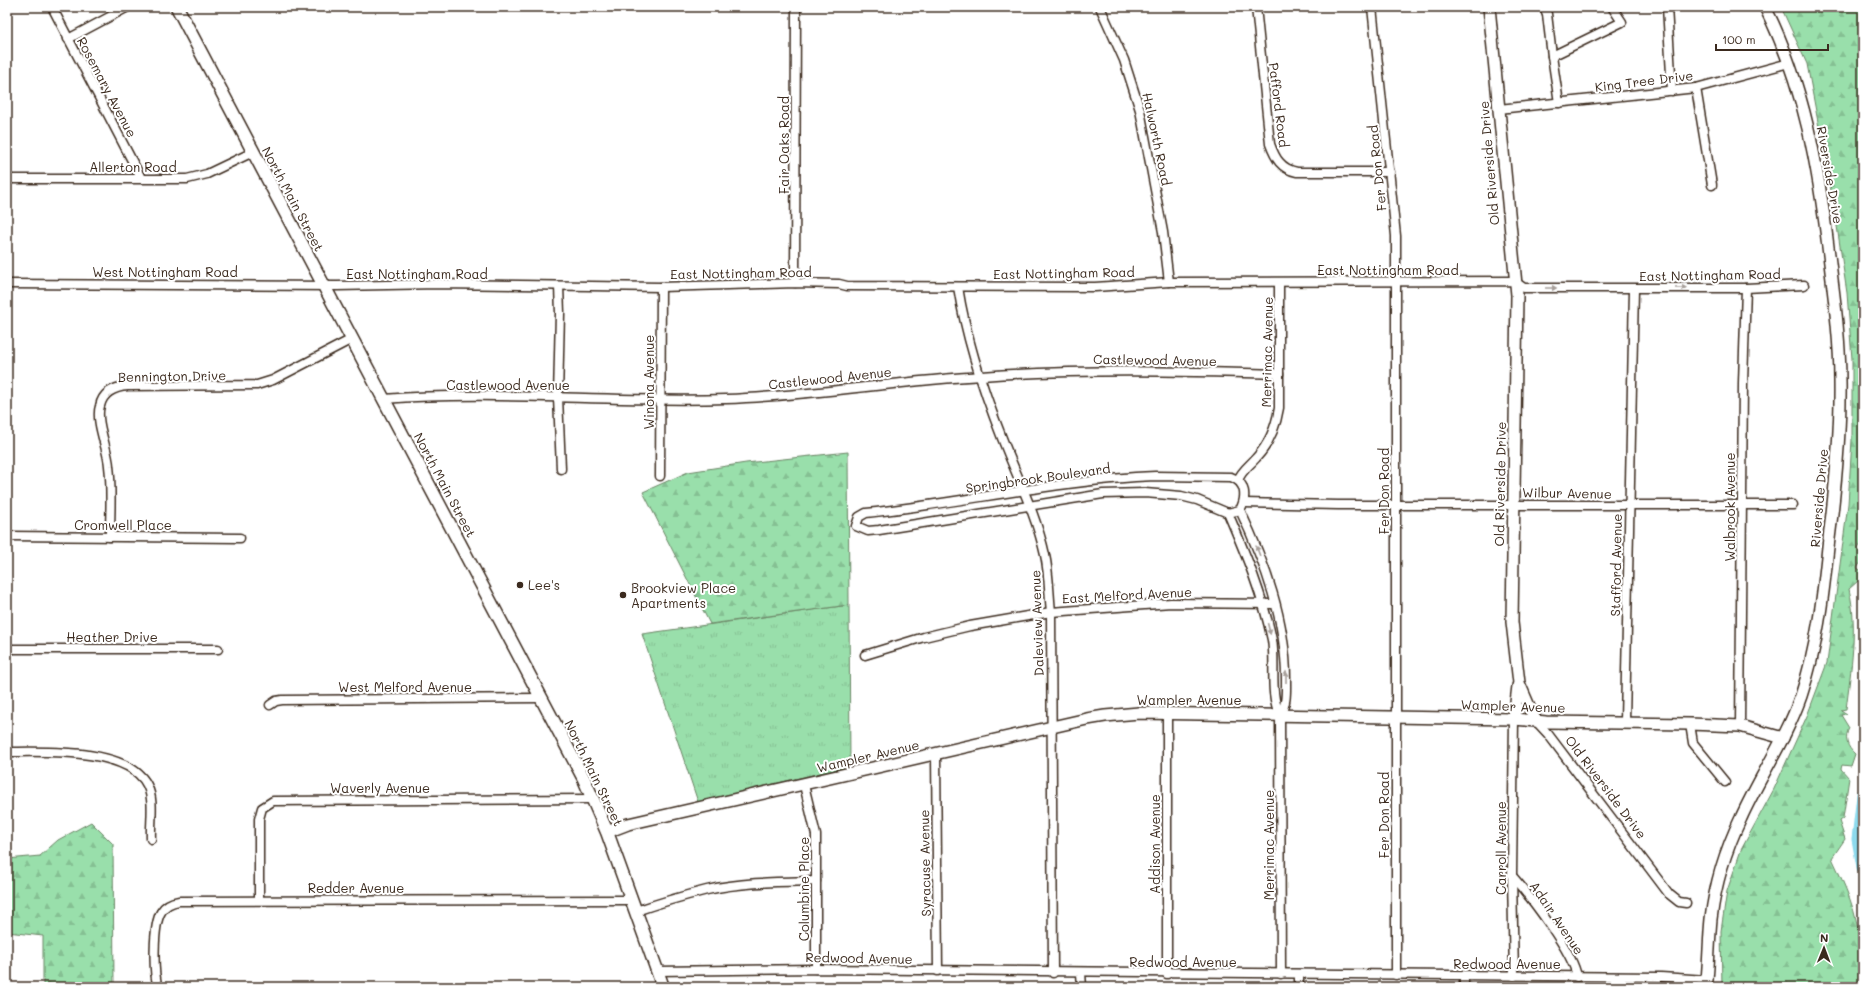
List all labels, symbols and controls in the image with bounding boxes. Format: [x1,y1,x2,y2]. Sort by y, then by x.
scale bar [1716,26,1828,52]
text: 100 m [1722,31,1756,47]
street label: Rosemary Avenue [74,34,141,140]
street label: Pafford Road [1266,62,1293,148]
street label: King Tree Drive [1594,66,1694,95]
street label: Halworth Road [1139,91,1176,187]
street label: Fair Oaks Road [775,96,792,194]
street label: Old Riverside Drive [1475,100,1502,226]
street label: Fer Don Road [1364,124,1389,212]
street label: Riverside Drive [1814,125,1847,225]
street label: North Main Street [259,143,328,254]
street label: Allerton Road [89,158,177,175]
street label: East Nottingham Road [1317,261,1459,278]
street label: West Nottingham Road [92,263,238,280]
street label: East Nottingham Road [670,263,812,282]
street label: East Nottingham Road [993,263,1135,282]
street label: East Nottingham Road [346,265,488,282]
street label: East Nottingham Road [1639,265,1781,284]
one-way arrow [1545,285,1558,291]
one-way arrow [1675,285,1688,291]
street label: Merrimac Avenue [1257,297,1276,407]
street label: Winona Avenue [640,335,657,429]
street label: Castlewood Avenue [1093,350,1217,369]
street label: Castlewood Avenue [768,363,892,392]
street label: Bennington Drive [118,366,226,385]
street label: Castlewood Avenue [446,376,570,393]
street label: Old Riverside Drive [1490,421,1509,547]
street label: North Main Street [411,429,480,540]
street label: Fer Don Road [1375,448,1392,534]
street label: Riverside Drive [1806,448,1831,548]
street label: Walbrook Avenue [1721,452,1738,562]
street label: Springbrook Boulevard [965,459,1111,496]
street label: Wilbur Avenue [1522,483,1612,502]
street label: Stafford Avenue [1606,513,1625,617]
street label: Cromwell Place [74,516,172,533]
one-way arrow [1255,544,1261,556]
street label: Daleview Avenue [1026,570,1047,677]
place label: Lee's [528,576,560,593]
place label: Brookview Place Apartments [631,579,736,611]
marker: Lee's [515,580,525,590]
street label: East Melford Avenue [1062,583,1192,606]
marker: Brookview Place Apartments [618,590,628,600]
one-way arrow [1266,623,1272,635]
street label: Heather Drive [66,628,158,645]
one-way arrow [1283,670,1289,683]
street label: West Melford Avenue [338,678,472,695]
street label: Wampler Avenue [1137,691,1241,708]
street label: Wampler Avenue [1460,695,1566,716]
street label: North Main Street [561,717,628,829]
street label: Old Riverside Drive [1562,732,1651,842]
street label: Wampler Avenue [815,735,921,776]
street label: Fer Don Road [1375,772,1392,858]
street label: Waverly Avenue [330,779,430,796]
street label: Merrimac Avenue [1260,790,1277,900]
street label: Addison Avenue [1146,794,1163,894]
street label: Carroll Avenue [1492,801,1509,895]
street label: Syracuse Avenue [915,809,934,917]
street label: Columbine Place [795,837,812,941]
street label: Adair Avenue [1527,878,1588,958]
street label: Redder Avenue [308,879,404,896]
north arrow [1804,928,1844,968]
text: N [1820,930,1828,945]
street label: Redwood Avenue [805,948,913,967]
street label: Redwood Avenue [1129,953,1237,970]
street label: Redwood Avenue [1453,955,1561,972]

